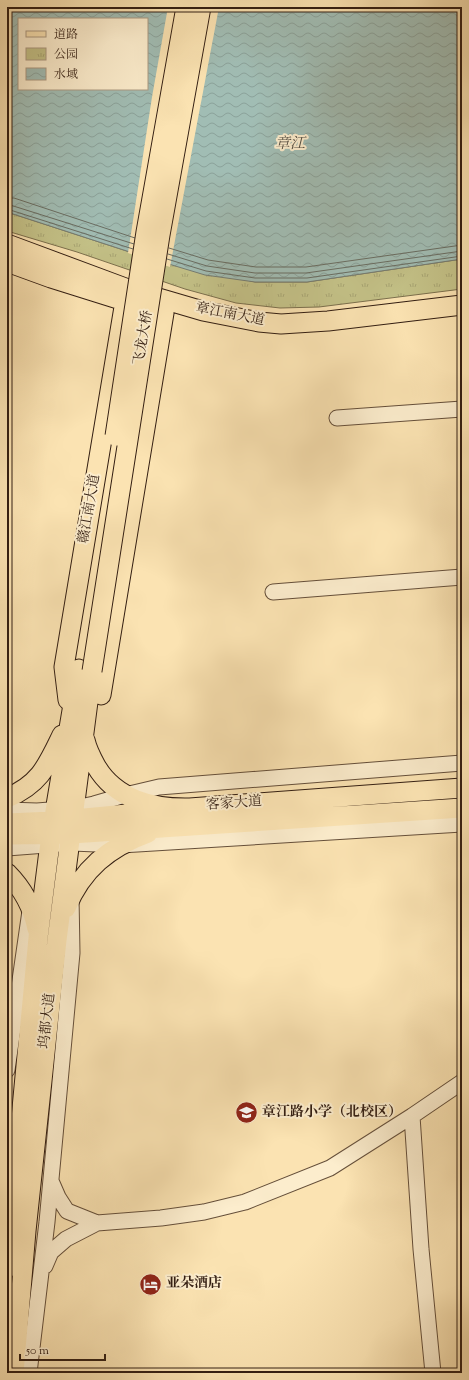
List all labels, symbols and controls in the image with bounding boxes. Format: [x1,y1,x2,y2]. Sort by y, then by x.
legend [18,18,148,90]
text: 道路 [54,26,78,44]
text: 公园 [54,46,78,64]
text: 水域 [54,66,78,84]
water label: 章江 [275,134,307,155]
street label: 章江南大道 [194,299,266,331]
street label: 飞龙大桥 [130,309,158,367]
street label: 赣江南大道 [74,473,106,545]
street label: 客家大道 [205,792,263,816]
street label: 坞都大道 [35,992,61,1050]
school or university icon: 章江路小学（北校区） [234,1100,260,1126]
place label: 章江路小学（北校区） [262,1103,402,1123]
hotel icon: 亚朵酒店 [137,1271,163,1297]
place label: 亚朵酒店 [166,1274,222,1294]
scale bar [20,1336,105,1362]
text: 50 m [25,1342,49,1360]

